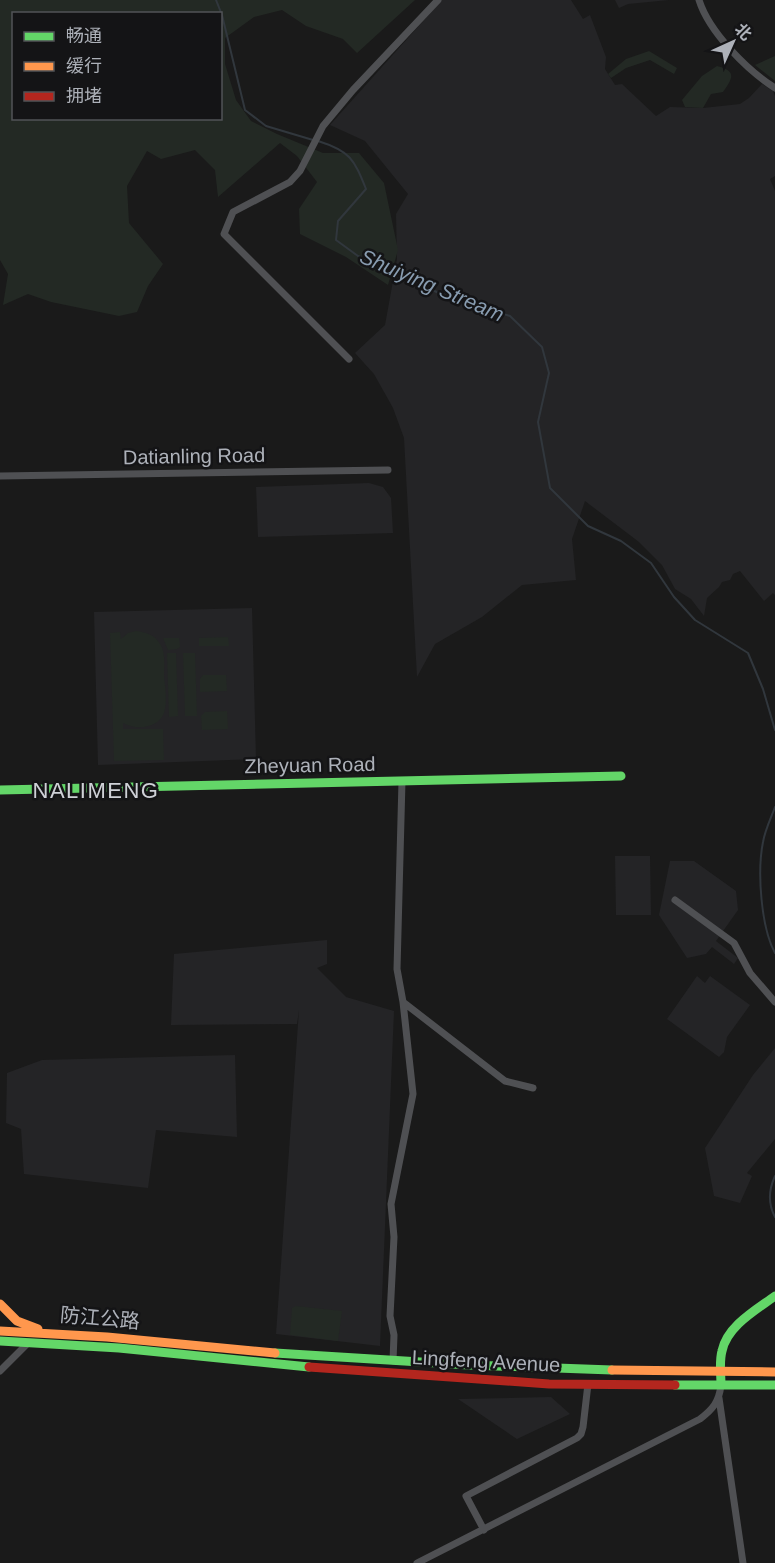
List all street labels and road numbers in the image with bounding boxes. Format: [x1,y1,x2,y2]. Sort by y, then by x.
street label: Datianling Road [123,444,265,468]
street label: Zheyuan Road [244,753,376,777]
street label: 防江公路 [59,1304,141,1332]
street label: Lingfeng Avenue [411,1346,561,1376]

